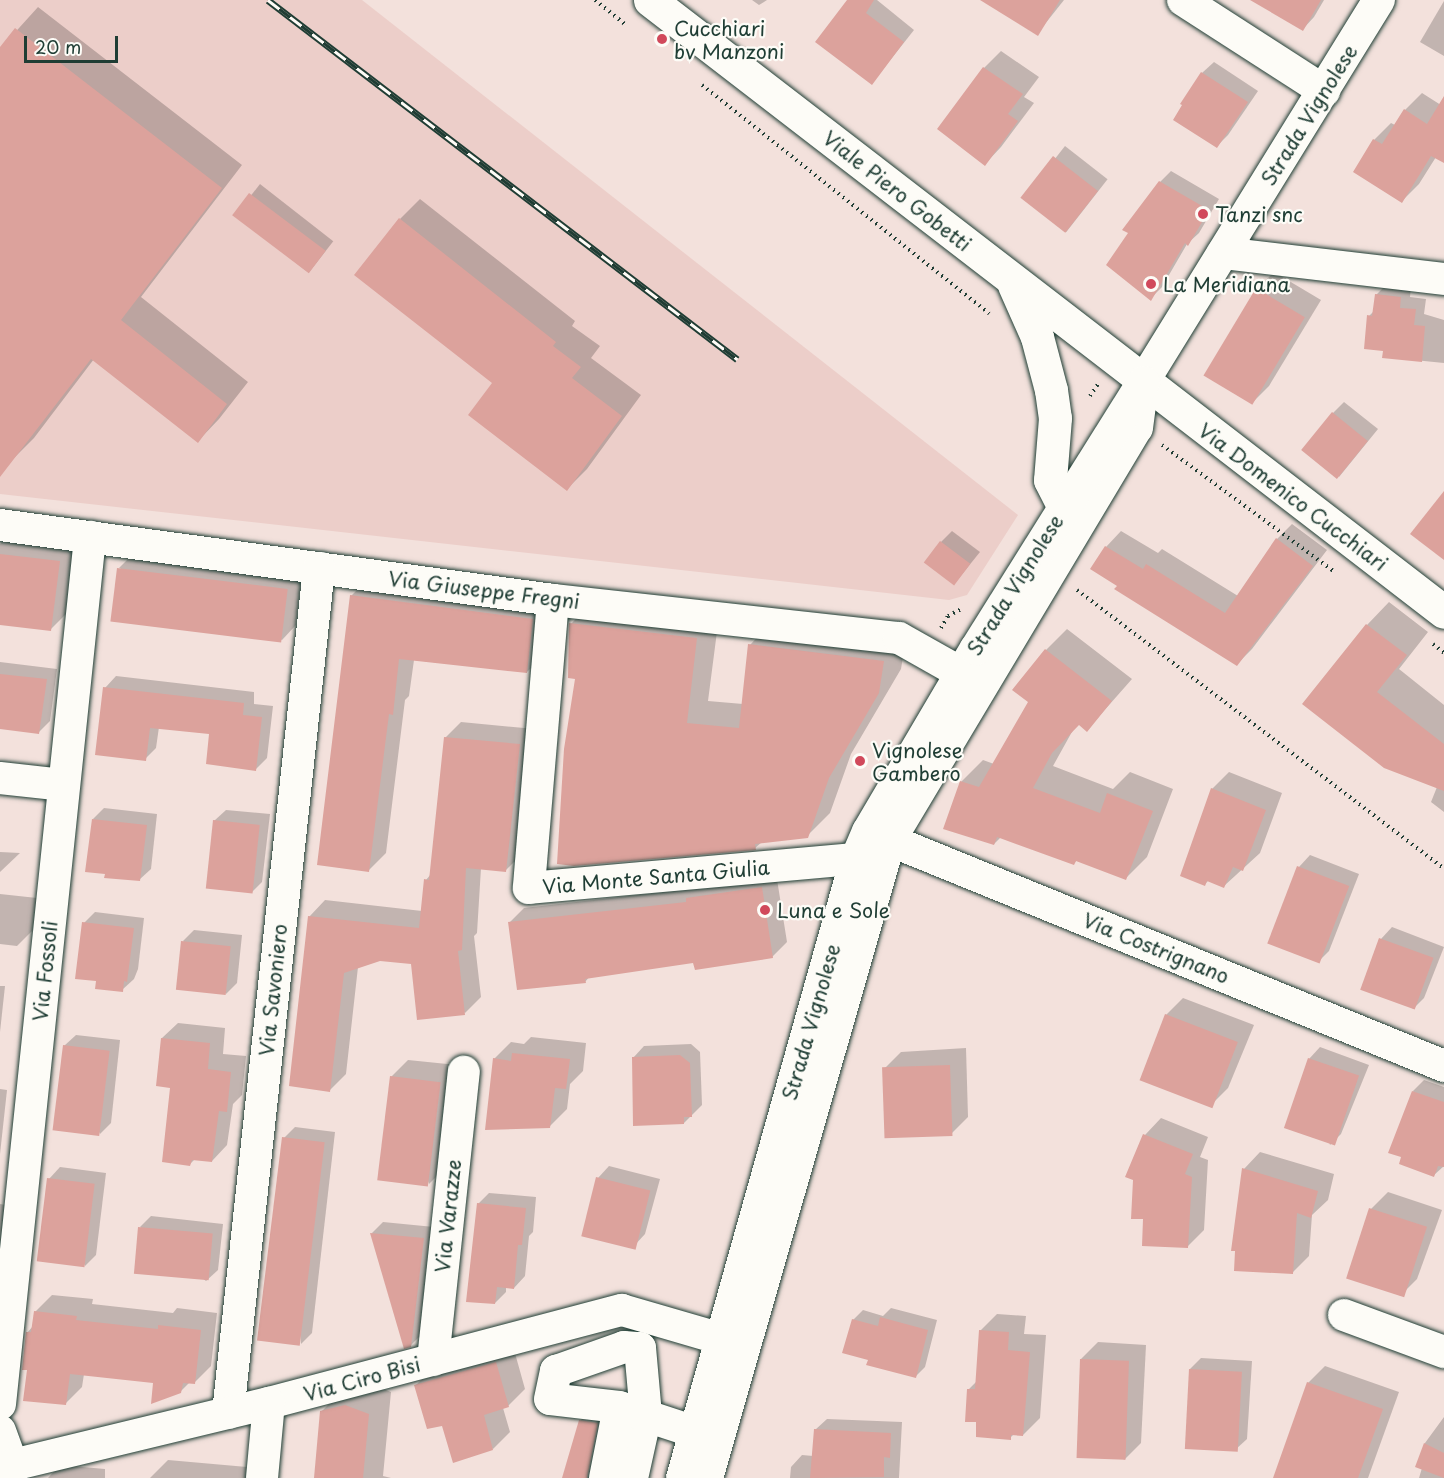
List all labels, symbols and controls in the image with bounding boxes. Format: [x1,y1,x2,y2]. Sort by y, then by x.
place label: Cucchiari bv Manzoni [674,16,785,63]
scale bar [27,24,122,62]
marker: Cucchiari bv Manzoni [655,32,669,46]
text: 20 m [35,33,81,60]
street label: Strada Vignolese [1256,40,1362,190]
street label: Viale Piero Gobetti [818,125,976,257]
place label: Tanzi snc [1215,202,1303,226]
marker: Tanzi snc [1196,207,1210,221]
place label: La Meridiana [1163,272,1291,296]
marker: La Meridiana [1144,277,1158,291]
street label: Via Domenico Cucchiari [1194,418,1392,576]
street label: Strada Vignolese [962,510,1068,660]
street label: Via Giuseppe Fregni [387,566,581,614]
place label: Vignolese Gambero [872,738,963,785]
marker: Vignolese Gambero [853,754,867,768]
street label: Via Monte Santa Giulia [541,855,771,899]
place label: Luna e Sole [777,898,889,922]
marker: Luna e Sole [758,903,772,917]
street label: Via Costrignano [1079,908,1233,988]
street label: Via Fossoli [28,920,62,1022]
street label: Via Savoniero [254,923,292,1057]
street label: Strada Vignolese [777,940,845,1104]
street label: Via Varazze [430,1158,466,1274]
street label: Via Ciro Bisi [301,1352,423,1406]

